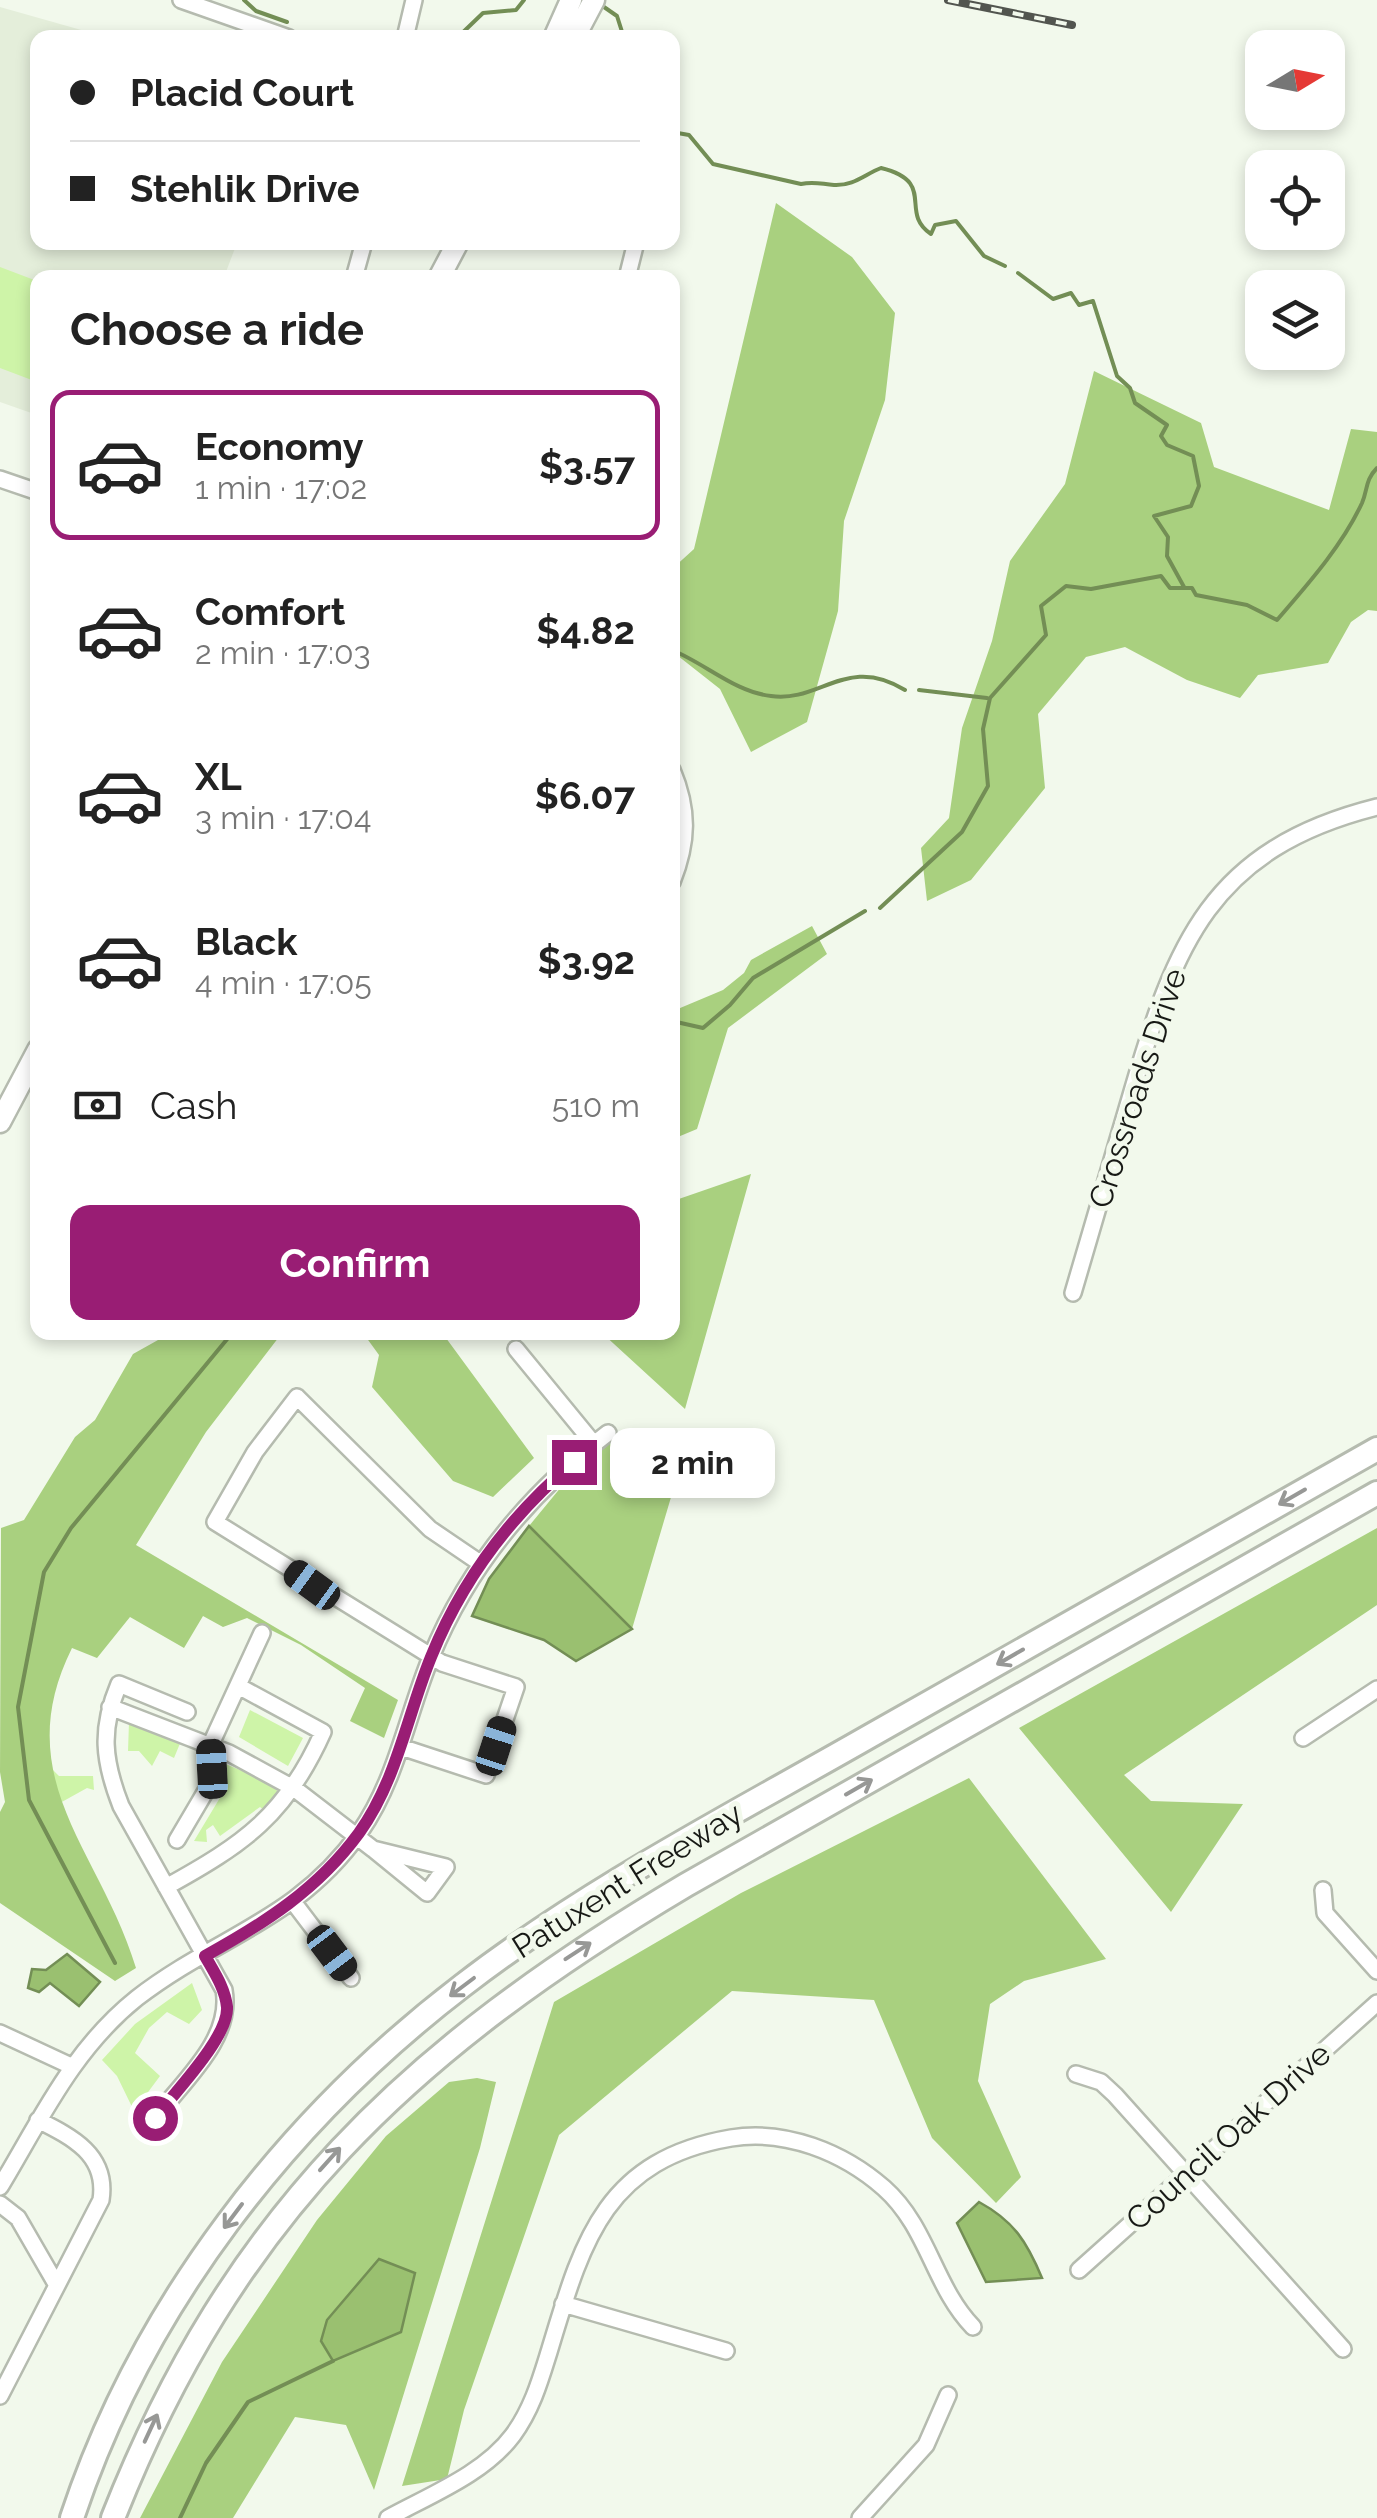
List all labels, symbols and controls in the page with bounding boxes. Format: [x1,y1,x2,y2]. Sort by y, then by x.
north arrow [1245,30,1345,130]
map controls [1245,30,1345,370]
text: Placid Court [130,70,354,115]
button: locate [1245,150,1345,250]
text: Stehlik Drive [130,166,359,211]
button: layers [1245,270,1345,370]
text: Choose a ride [70,303,364,356]
icon: car [75,420,165,510]
text: Economy [195,424,364,469]
text: $3.57 [539,443,635,488]
text: 1 min · 17:02 [195,469,367,506]
icon: car [75,585,165,675]
text: Comfort [195,589,345,634]
text: $4.82 [536,608,635,653]
text: 2 min · 17:03 [195,634,371,671]
icon: car [75,750,165,840]
text: XL [195,754,242,799]
text: $6.07 [535,773,635,818]
text: 3 min · 17:04 [195,799,371,836]
icon: car [75,915,165,1005]
text: Black [195,919,297,964]
text: $3.92 [538,938,635,983]
text: 4 min · 17:05 [195,964,372,1001]
street label: Crossroads Drive [1081,964,1193,1212]
icon: cash [70,1078,125,1133]
text: Cash [150,1083,237,1128]
text: 510 m [552,1087,640,1124]
button: Confirm [70,1205,640,1320]
callout: 2 min [609,1427,774,1497]
route end [552,1440,597,1485]
text: 2 min [651,1444,734,1481]
one-way arrow [1278,1487,1307,1507]
car [279,1555,345,1615]
one-way arrow [995,1648,1025,1668]
car [472,1713,520,1779]
car [195,1738,229,1800]
one-way arrow [844,1777,873,1797]
street label: Patuxent Freeway [505,1794,749,1966]
car [302,1920,362,1986]
one-way arrow [564,1940,592,1961]
one-way arrow [449,1975,475,1997]
street label: Council Oak Drive [1118,2035,1338,2237]
route start [133,2096,178,2141]
one-way arrow [318,2147,341,2172]
one-way arrow [223,2202,244,2229]
one-way arrow [142,2414,161,2444]

